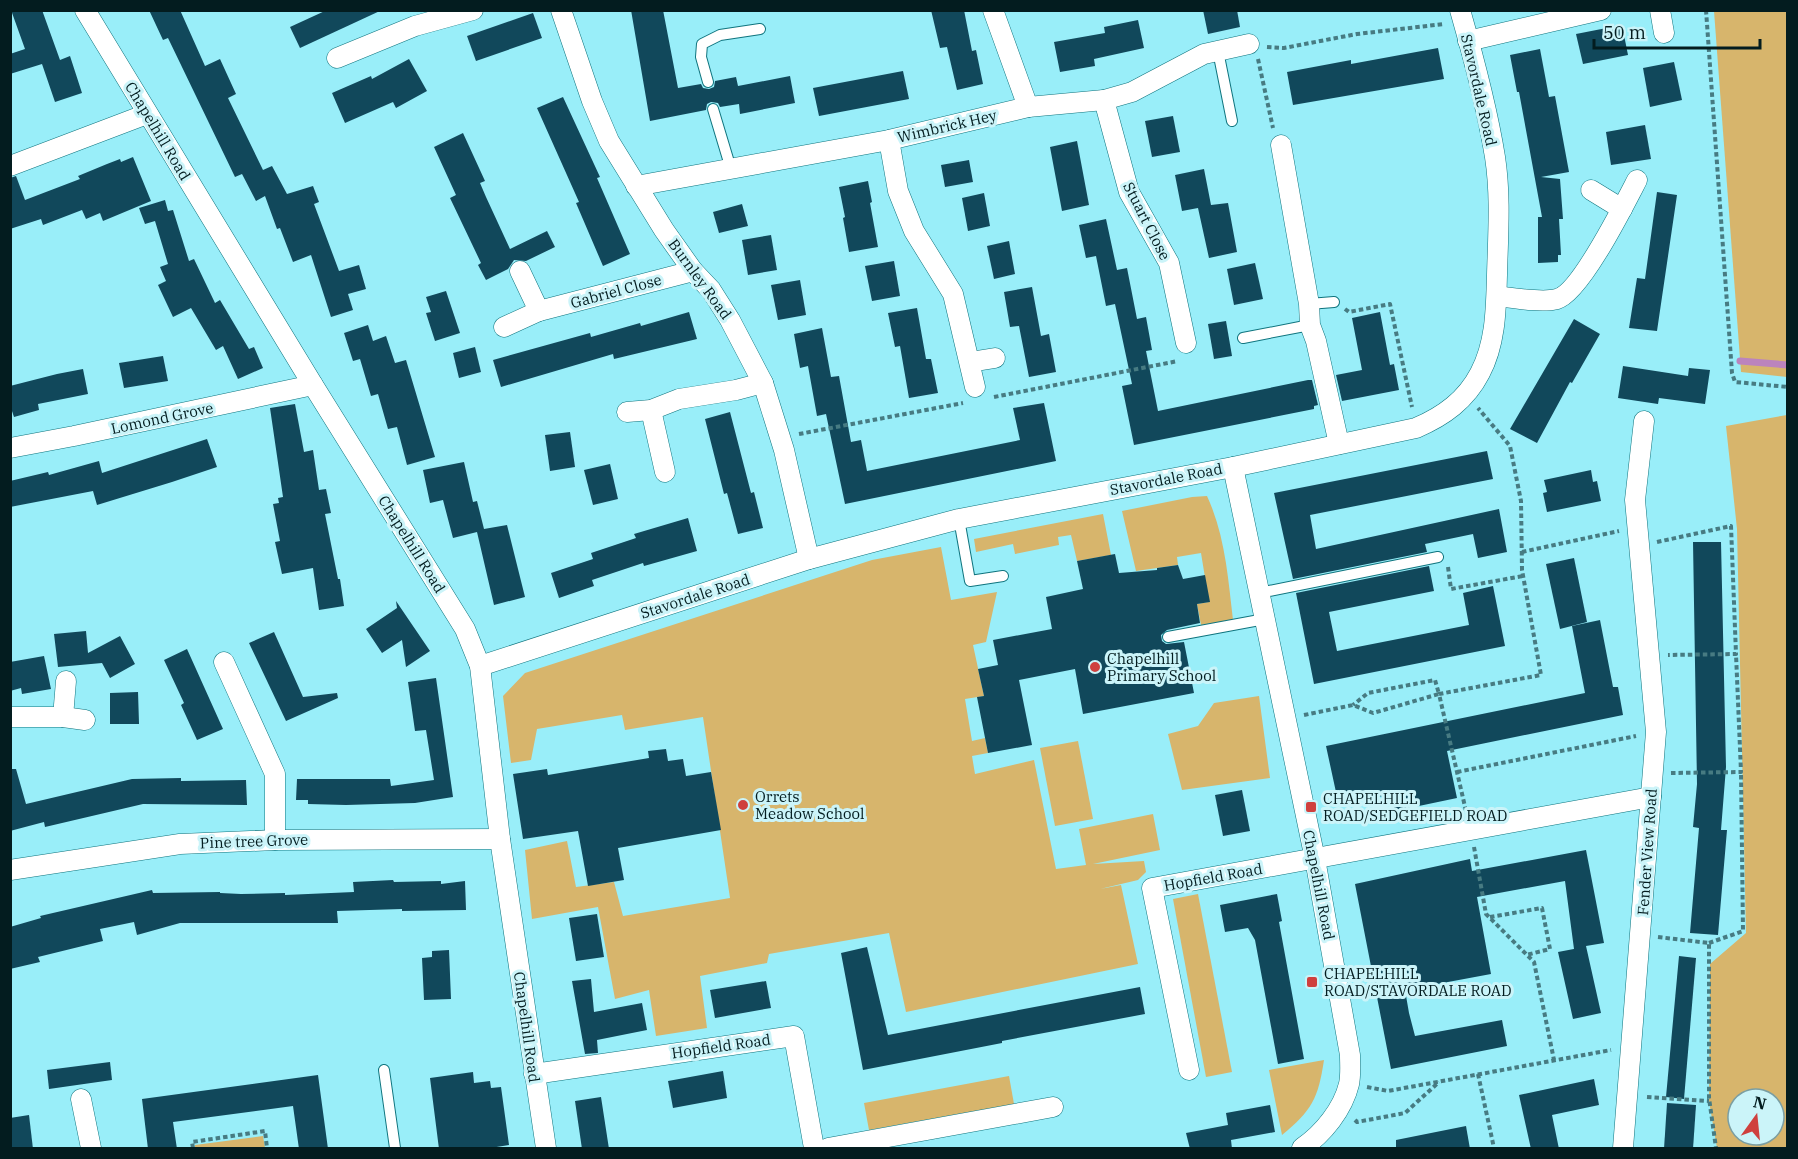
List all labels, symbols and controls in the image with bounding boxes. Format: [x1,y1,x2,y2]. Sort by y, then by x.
scale bar [1594,12,1760,50]
text: 50 m [1603,21,1646,44]
street label: Stavordale Road [1457,32,1501,148]
street label: Chapelhill Road [121,78,195,184]
street label: Wimbrick Hey [895,105,999,147]
street label: Stuart Close [1119,179,1175,263]
street label: Burnley Road [664,235,736,323]
street label: Gabriel Close [568,270,664,312]
street label: Lomond Grove [109,398,215,438]
street label: Stavordale Road [1108,459,1224,499]
street label: Chapelhill Road [374,492,450,596]
street label: Stavordale Road [638,569,752,623]
place label: Chapelhill Primary School [1107,649,1216,685]
marker: Chapelhill Primary School [1088,660,1102,674]
place label: Orrets Meadow School [755,787,865,823]
street label: Fender View Road [1633,788,1661,916]
place label: CHAPELHILL ROAD/SEDGEFIELD ROAD [1323,789,1507,825]
marker: Orrets Meadow School [736,798,750,812]
marker: CHAPELHILL ROAD/SEDGEFIELD ROAD [1304,800,1318,814]
street label: Chapelhill Road [1299,828,1339,942]
street label: Pine tree Grove [200,830,308,852]
street label: Hopfield Road [1162,859,1264,895]
place label: CHAPELHILL ROAD/STAVORDALE ROAD [1324,964,1512,1000]
street label: Chapelhill Road [510,970,544,1084]
marker: CHAPELHILL ROAD/STAVORDALE ROAD [1305,975,1319,989]
street label: Hopfield Road [670,1030,772,1062]
north arrow [1726,1087,1786,1147]
text: N [1751,1091,1769,1114]

